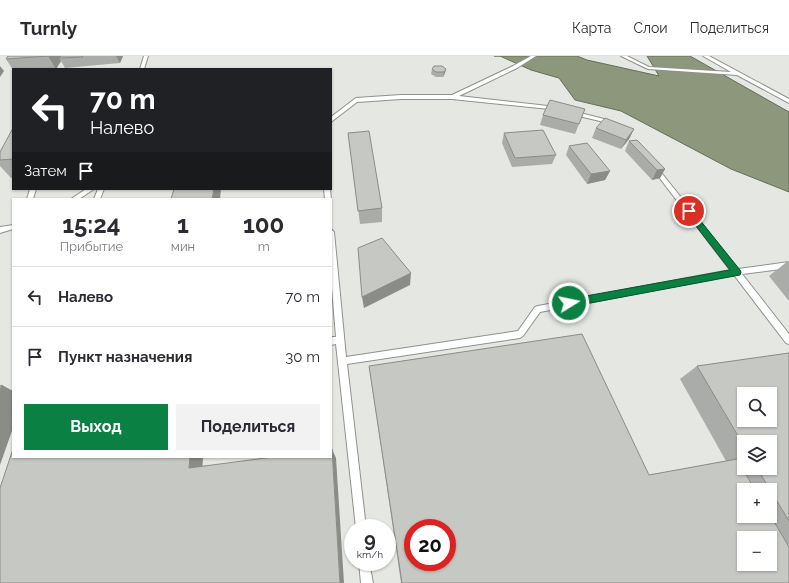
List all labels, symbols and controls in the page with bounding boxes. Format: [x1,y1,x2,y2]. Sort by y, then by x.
text: Turnly [20,17,77,39]
text: Карта [572,20,611,36]
text: Слои [633,20,668,36]
text: Поделиться [690,20,769,36]
text: 70 m [90,83,156,116]
icon: left [24,84,76,136]
text: Налево [90,117,154,138]
icon: arrive [75,160,97,182]
text: Затем [24,162,67,180]
pin [672,194,706,228]
icon: arrive [678,200,700,222]
text: 15:24 [62,210,121,239]
text: 1 [177,210,189,239]
text: 100 [243,210,284,239]
text: Прибытие [60,239,123,254]
text: мин [171,239,195,254]
text: m [258,239,270,254]
position arrow [548,282,590,324]
icon: left [24,286,46,308]
text: Налево [58,288,113,306]
text: 70 m [285,288,320,306]
icon: arrive [24,346,46,368]
text: Пункт назначения [58,348,192,366]
text: 30 m [285,348,320,366]
map controls [737,387,777,571]
button: search [737,387,777,427]
button: Выход [24,404,168,450]
button: Поделиться [176,404,320,450]
button: layers [737,435,777,475]
button: + [737,483,777,523]
speed limit sign: 20 [404,519,456,571]
text: 9 [364,528,376,552]
button: − [737,531,777,571]
text: km/h [357,549,383,560]

